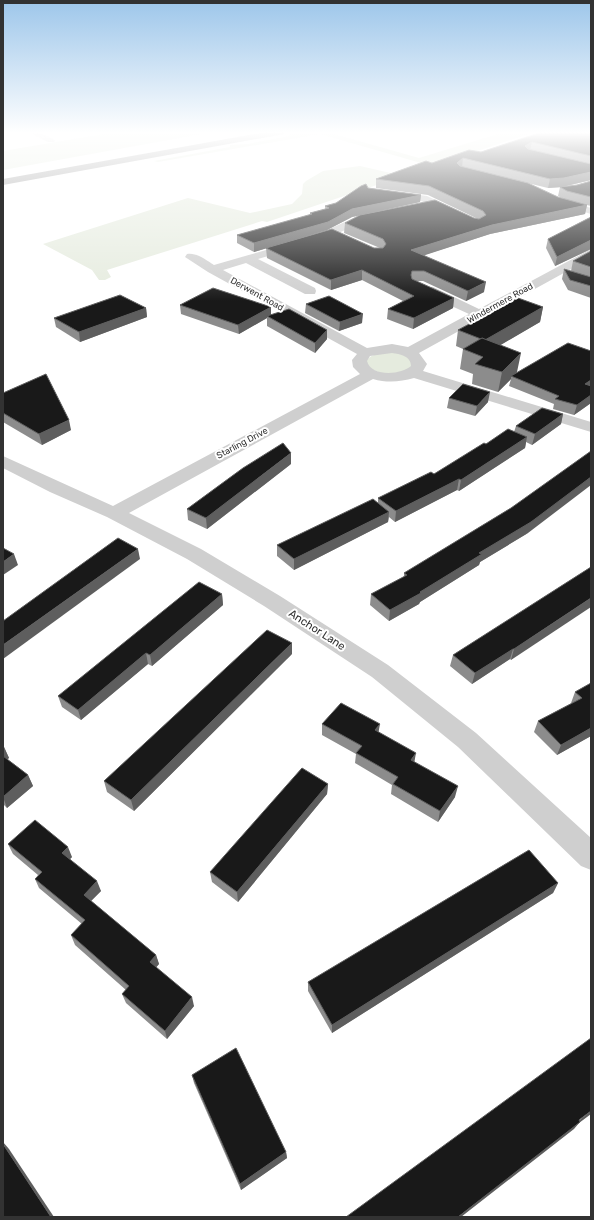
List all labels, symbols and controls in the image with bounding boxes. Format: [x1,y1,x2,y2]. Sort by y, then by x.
street label: Derwent Road [229,275,285,313]
street label: Windermere Road [465,281,535,325]
street label: Starling Drive [215,425,269,461]
street label: Anchor Lane [286,607,348,653]

